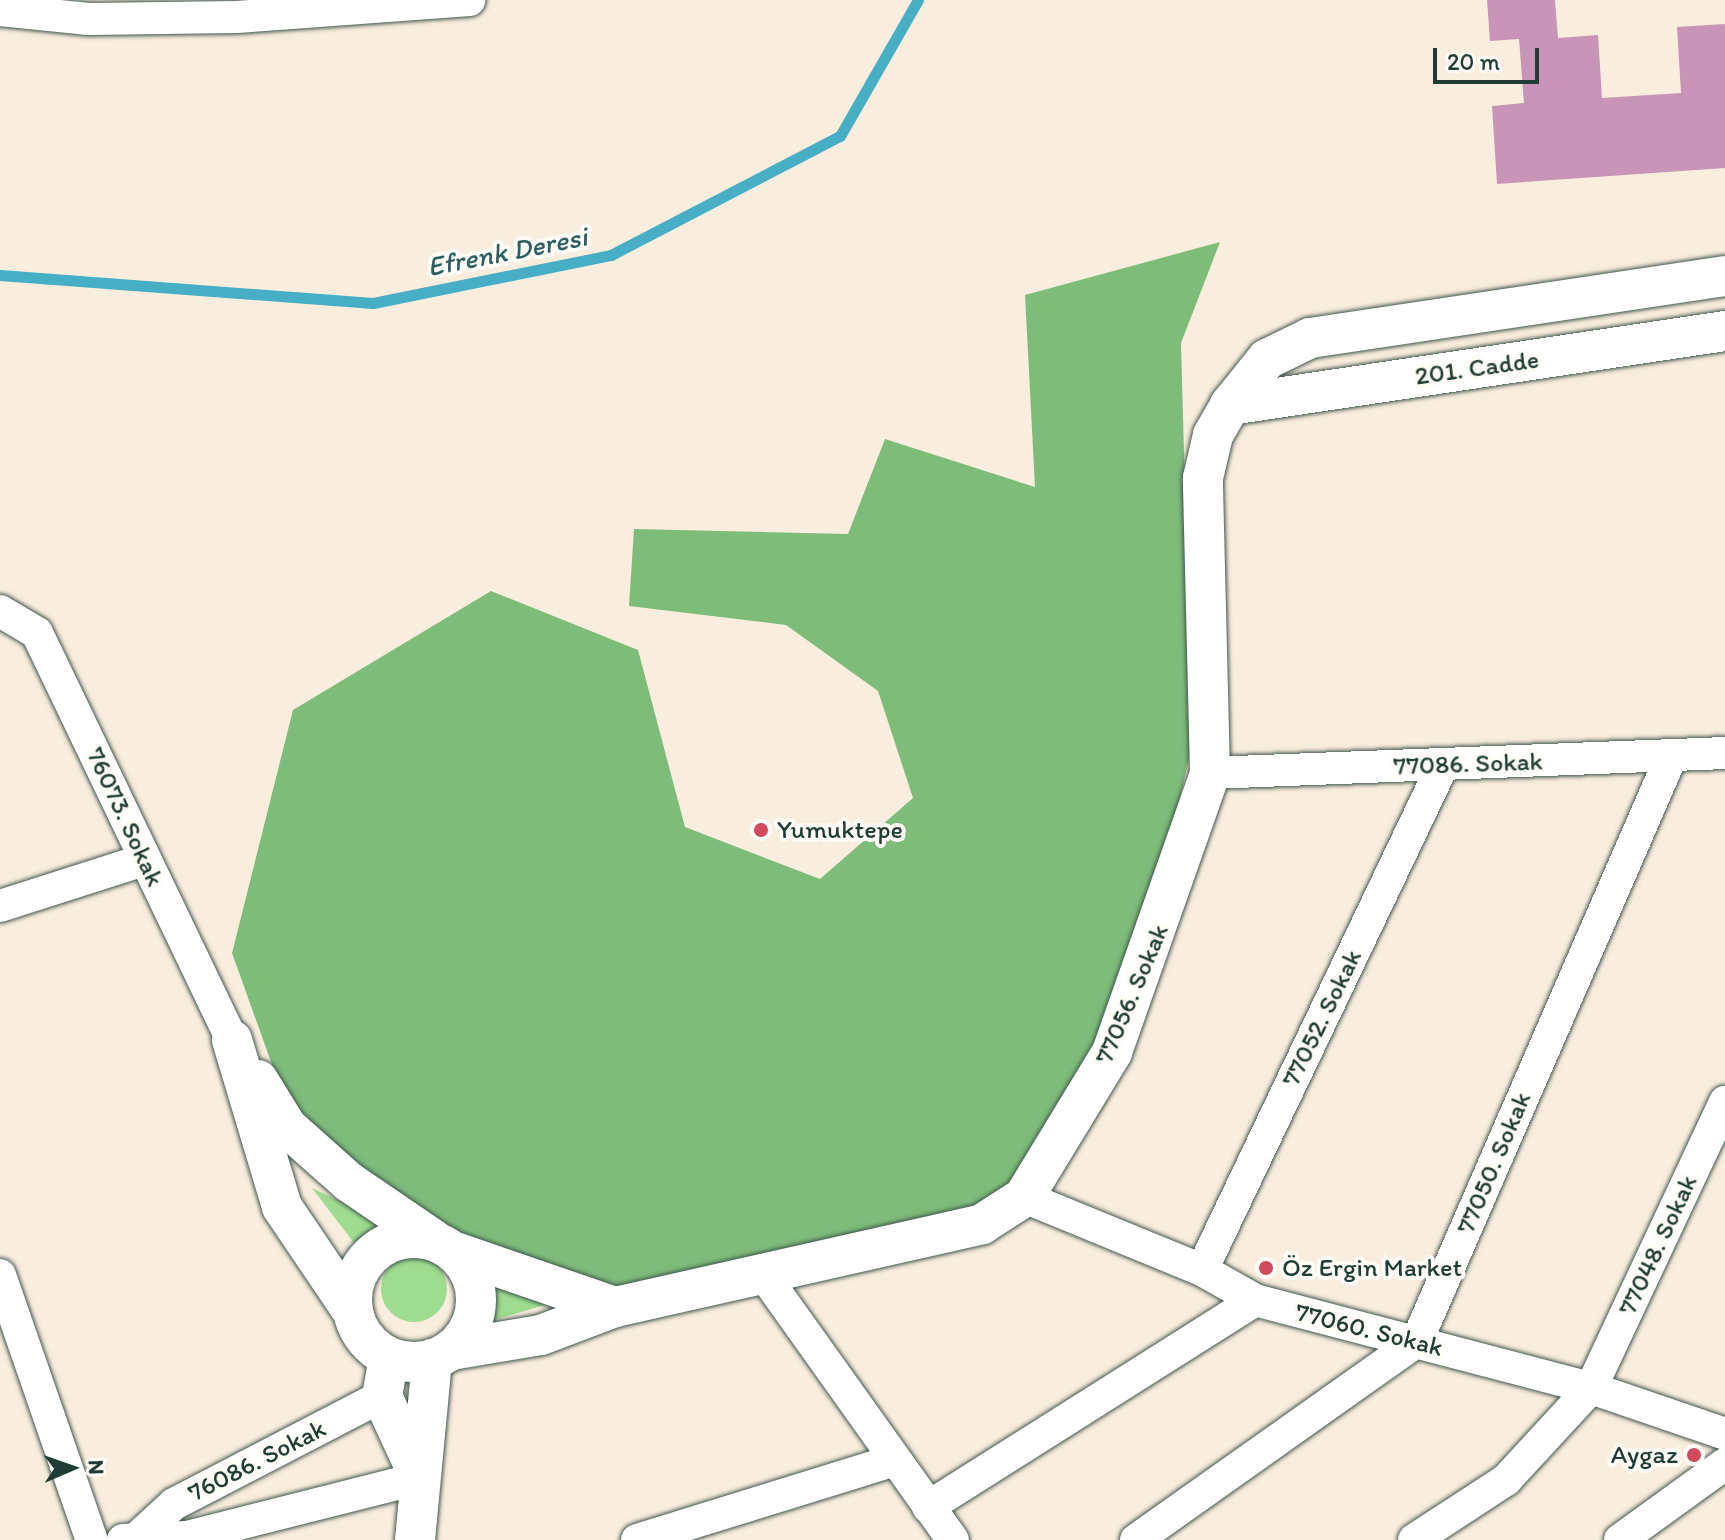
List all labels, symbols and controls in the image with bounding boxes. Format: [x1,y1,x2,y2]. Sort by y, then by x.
scale bar [1437,32,1543,82]
text: 20 m [1447,47,1500,76]
water label: Efrenk Deresi [424,219,590,283]
street label: 201. Cadde [1413,344,1541,392]
street label: 76073. Sokak [79,743,171,891]
street label: 77086. Sokak [1393,746,1543,782]
place label: Yumuktepe [777,814,903,846]
marker: Yumuktepe [752,821,770,839]
street label: 77056. Sokak [1089,919,1175,1069]
street label: 77052. Sokak [1275,944,1369,1092]
street label: 77050. Sokak [1450,1087,1538,1239]
street label: 77048. Sokak [1612,1170,1704,1320]
place label: Öz Ergin Market [1282,1252,1463,1284]
marker: Öz Ergin Market [1257,1259,1275,1277]
street label: 77060. Sokak [1292,1297,1446,1363]
street label: 76086. Sokak [183,1413,331,1509]
north arrow [32,1428,112,1508]
place label: Aygaz [1611,1439,1678,1471]
marker: Aygaz [1685,1446,1703,1464]
text: N [83,1459,110,1475]

